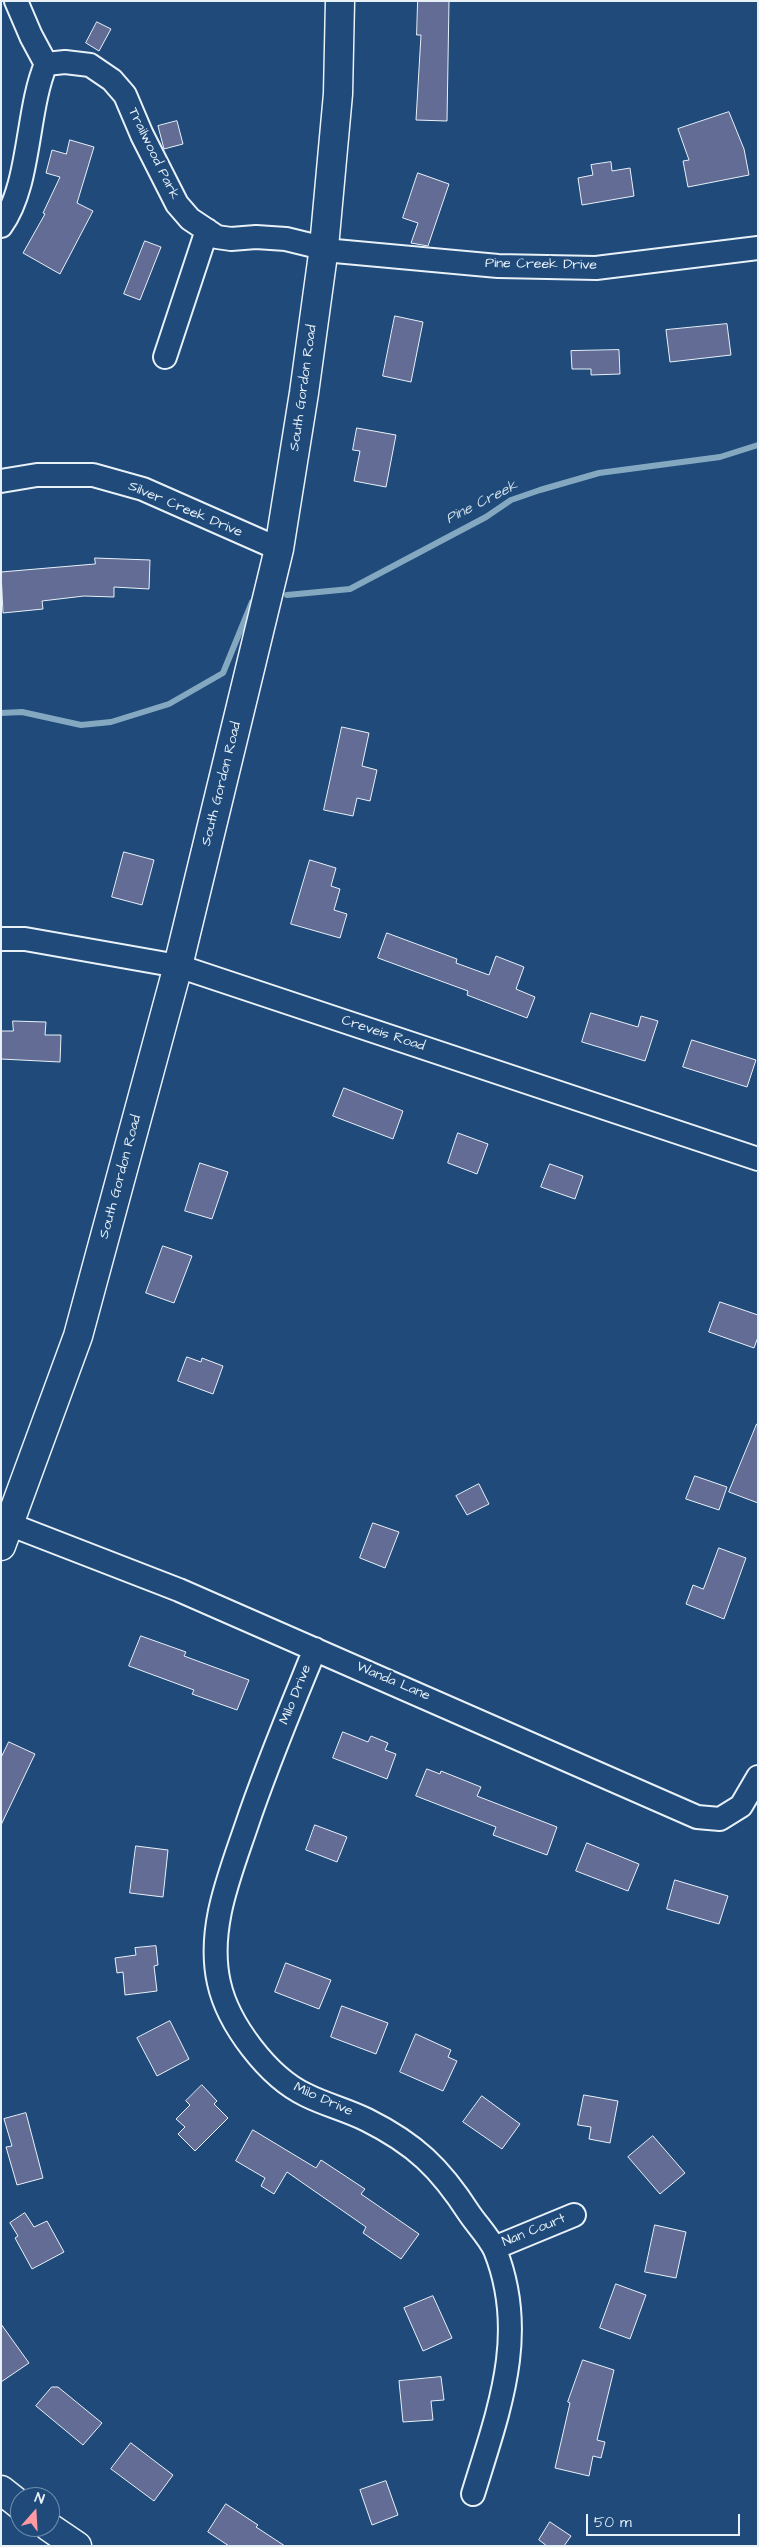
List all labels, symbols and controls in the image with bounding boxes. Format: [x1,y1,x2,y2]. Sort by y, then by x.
street label: Trailwood Park [124,105,182,203]
street label: Pine Creek Drive [485,256,597,274]
street label: South Gordon Road [287,324,321,452]
water label: Pine Creek [443,477,521,529]
street label: Silver Creek Drive [125,478,245,542]
street label: South Gordon Road [198,720,246,848]
street label: Creveis Road [339,1013,427,1055]
street label: South Gordon Road [96,1113,146,1241]
street label: Wanda Lane [354,1659,432,1705]
street label: Milo Drive [276,1663,316,1727]
street label: Milo Drive [291,2079,355,2121]
street label: Nan Court [500,2211,568,2251]
north arrow [10,2487,60,2537]
text: N [32,2488,47,2510]
scale bar [589,2504,743,2536]
text: 50 m [594,2512,632,2533]

